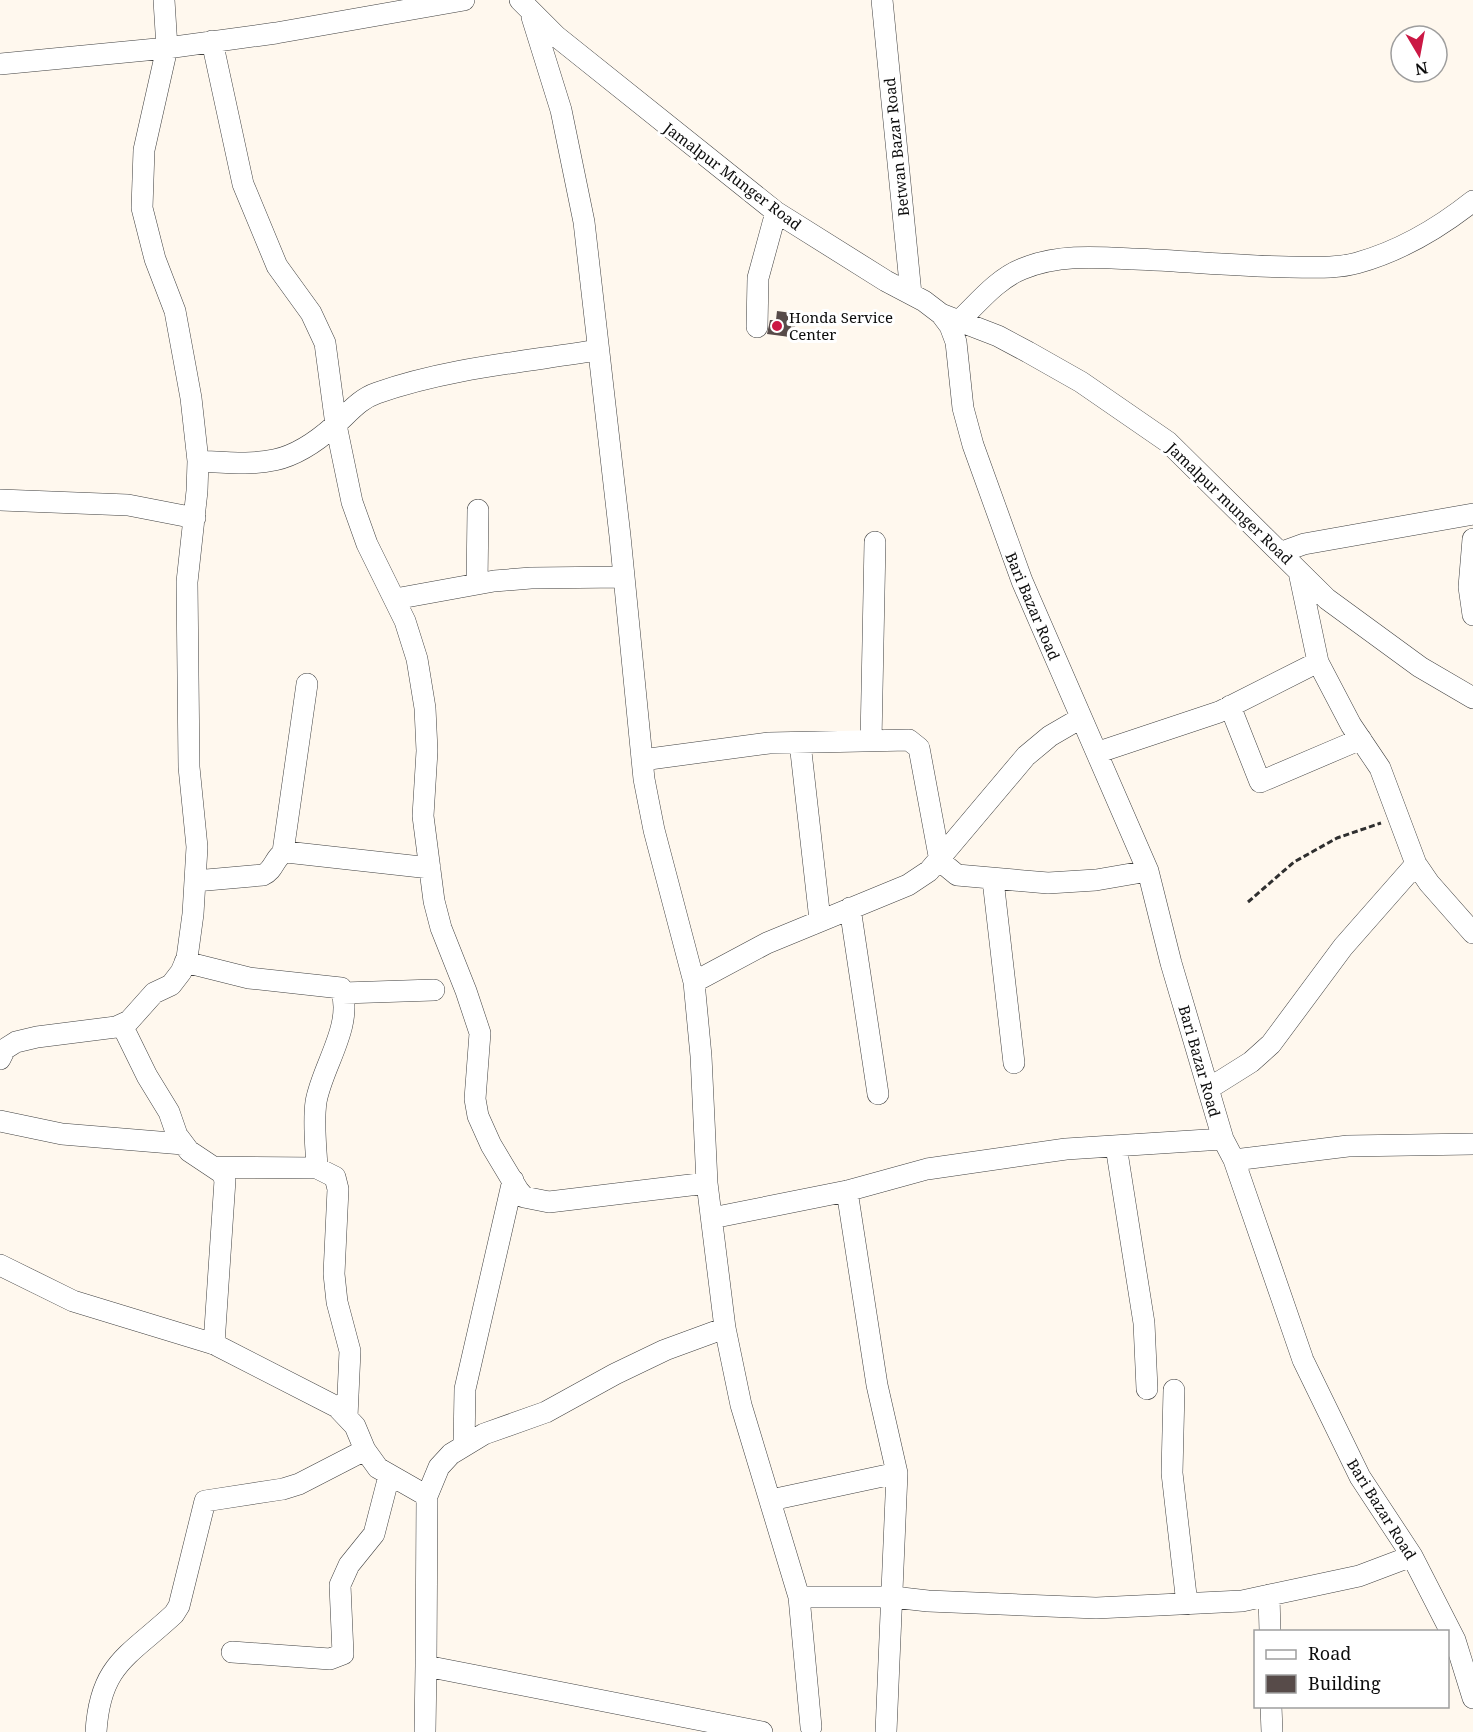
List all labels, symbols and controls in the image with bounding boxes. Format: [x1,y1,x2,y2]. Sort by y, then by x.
north arrow [1389,24,1449,84]
text: N [1413,57,1430,81]
street label: Betwan Bazar Road [879,77,913,217]
street label: Jamalpur Munger Road [659,117,806,234]
place label: Honda Service Center [789,307,893,344]
marker: Honda Service Center [770,319,784,333]
street label: Jamalpur munger Road [1162,437,1297,568]
street label: Bari Bazar Road [1001,549,1065,663]
street label: Bari Bazar Road [1174,1003,1226,1119]
street label: Bari Bazar Road [1343,1455,1421,1563]
legend [1254,1630,1449,1708]
text: Road [1308,1641,1351,1665]
text: Building [1308,1671,1381,1695]

